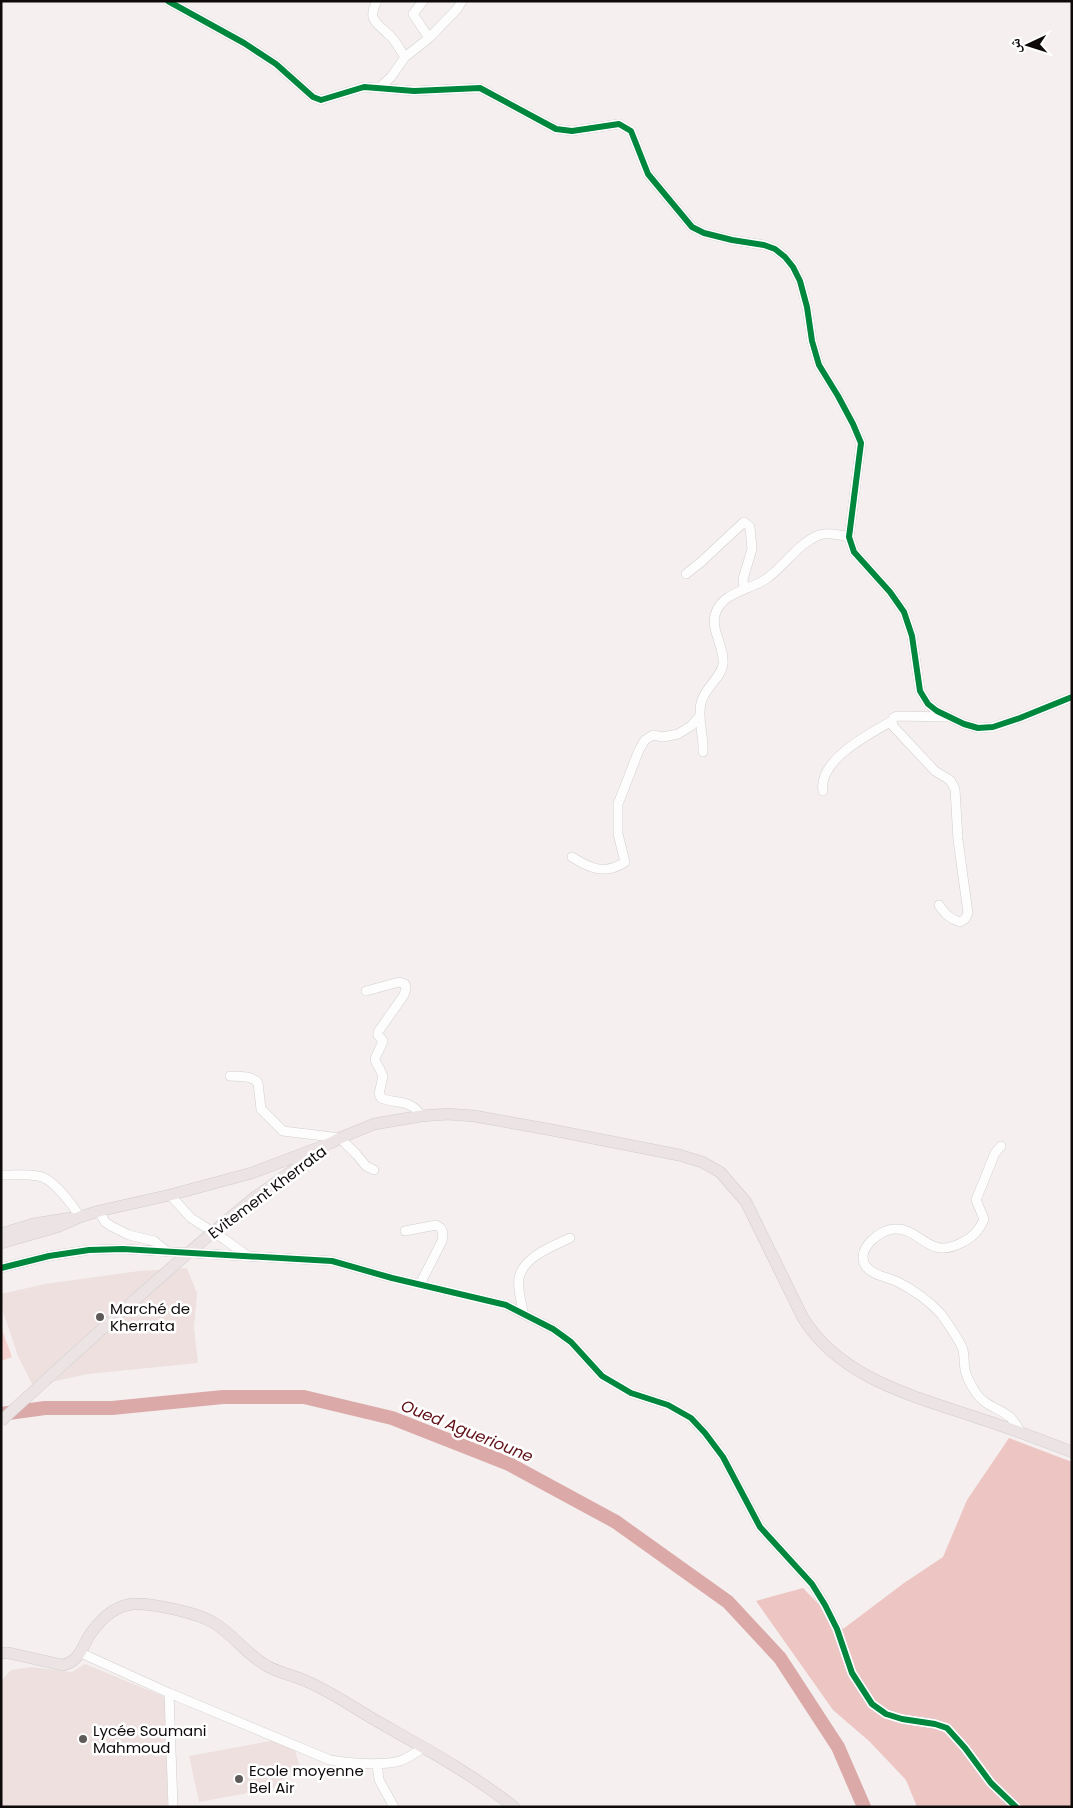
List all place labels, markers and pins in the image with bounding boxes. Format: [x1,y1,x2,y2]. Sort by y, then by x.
place label: Marché de Kherrata [110,1298,190,1336]
marker: Marché de Kherrata [94,1311,106,1323]
place label: Lycée Soumani Mahmoud [93,1720,207,1758]
marker: Lycée Soumani Mahmoud [77,1733,89,1745]
place label: Ecole moyenne Bel Air [249,1760,364,1798]
marker: Ecole moyenne Bel Air [233,1773,245,1785]

